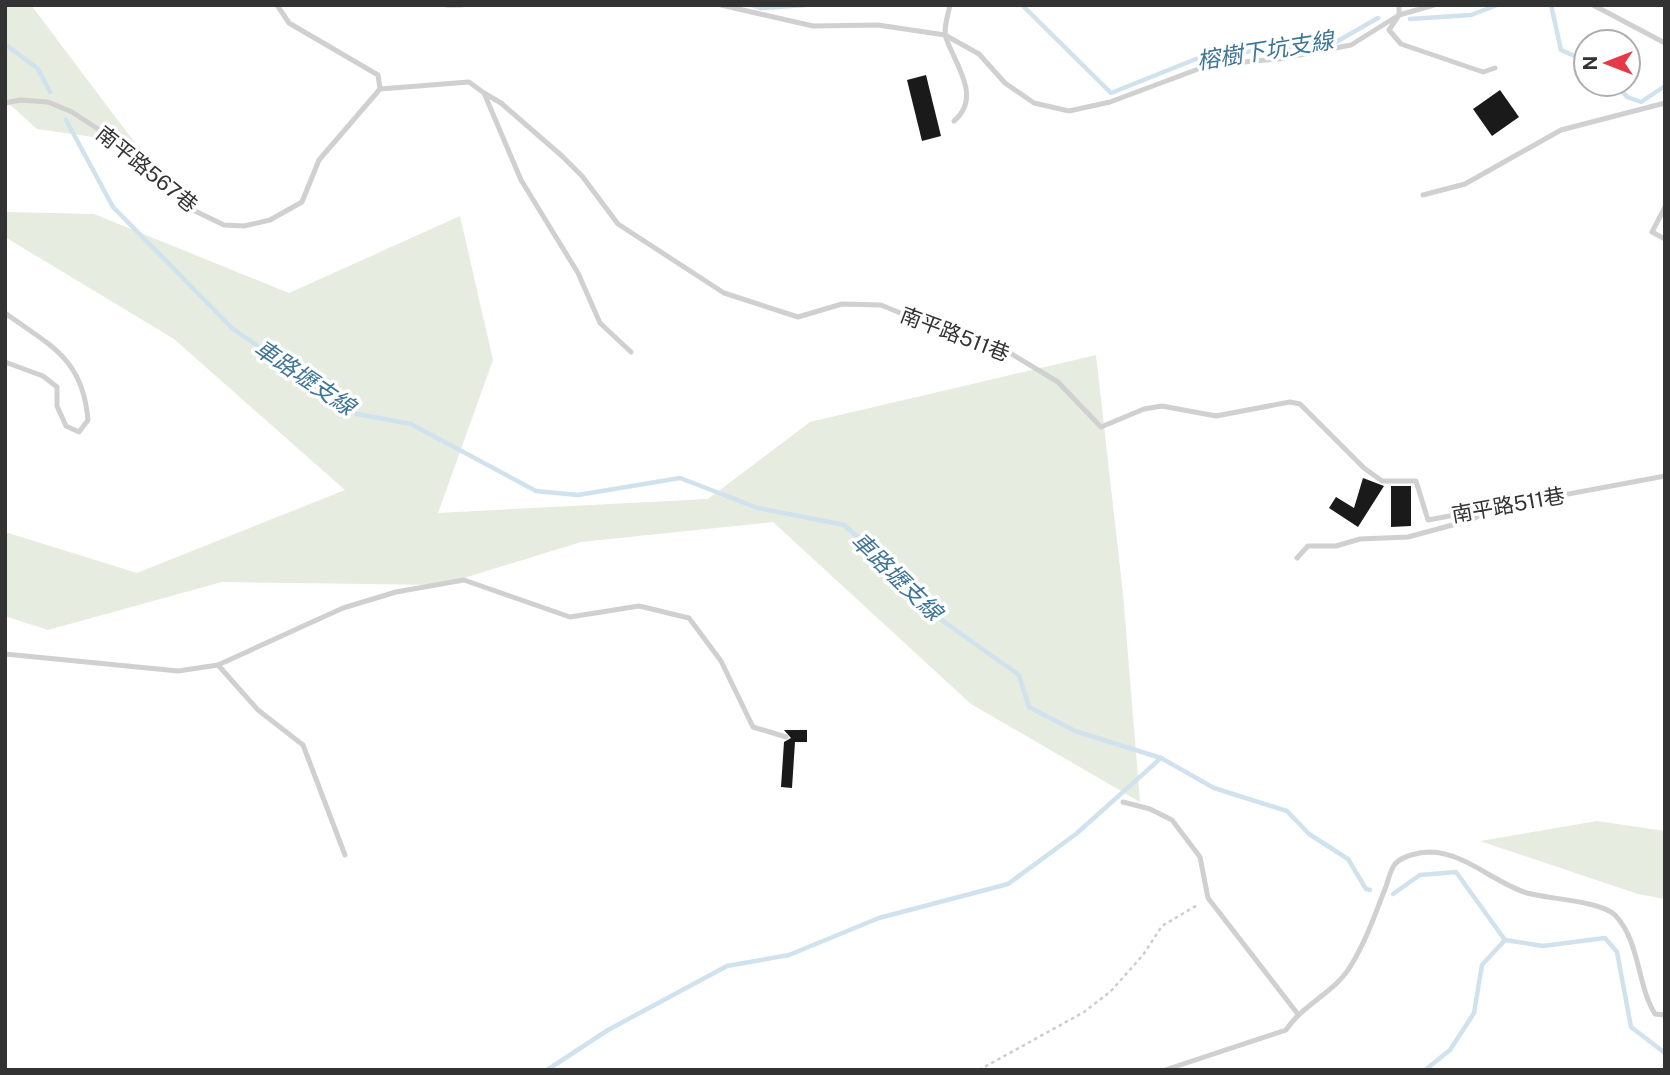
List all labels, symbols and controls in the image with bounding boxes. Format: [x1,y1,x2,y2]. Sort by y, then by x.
water label: 榕樹下坑支線 [1195,25,1338,74]
north arrow [1572,28,1642,98]
text: N [1579,56,1601,70]
street label: 南平路567巷 [91,121,203,217]
street label: 南平路511巷 [897,302,1013,366]
water label: 車路壢支線 [250,334,363,422]
street label: 南平路511巷 [1449,483,1567,527]
water label: 車路壢支線 [846,526,950,628]

